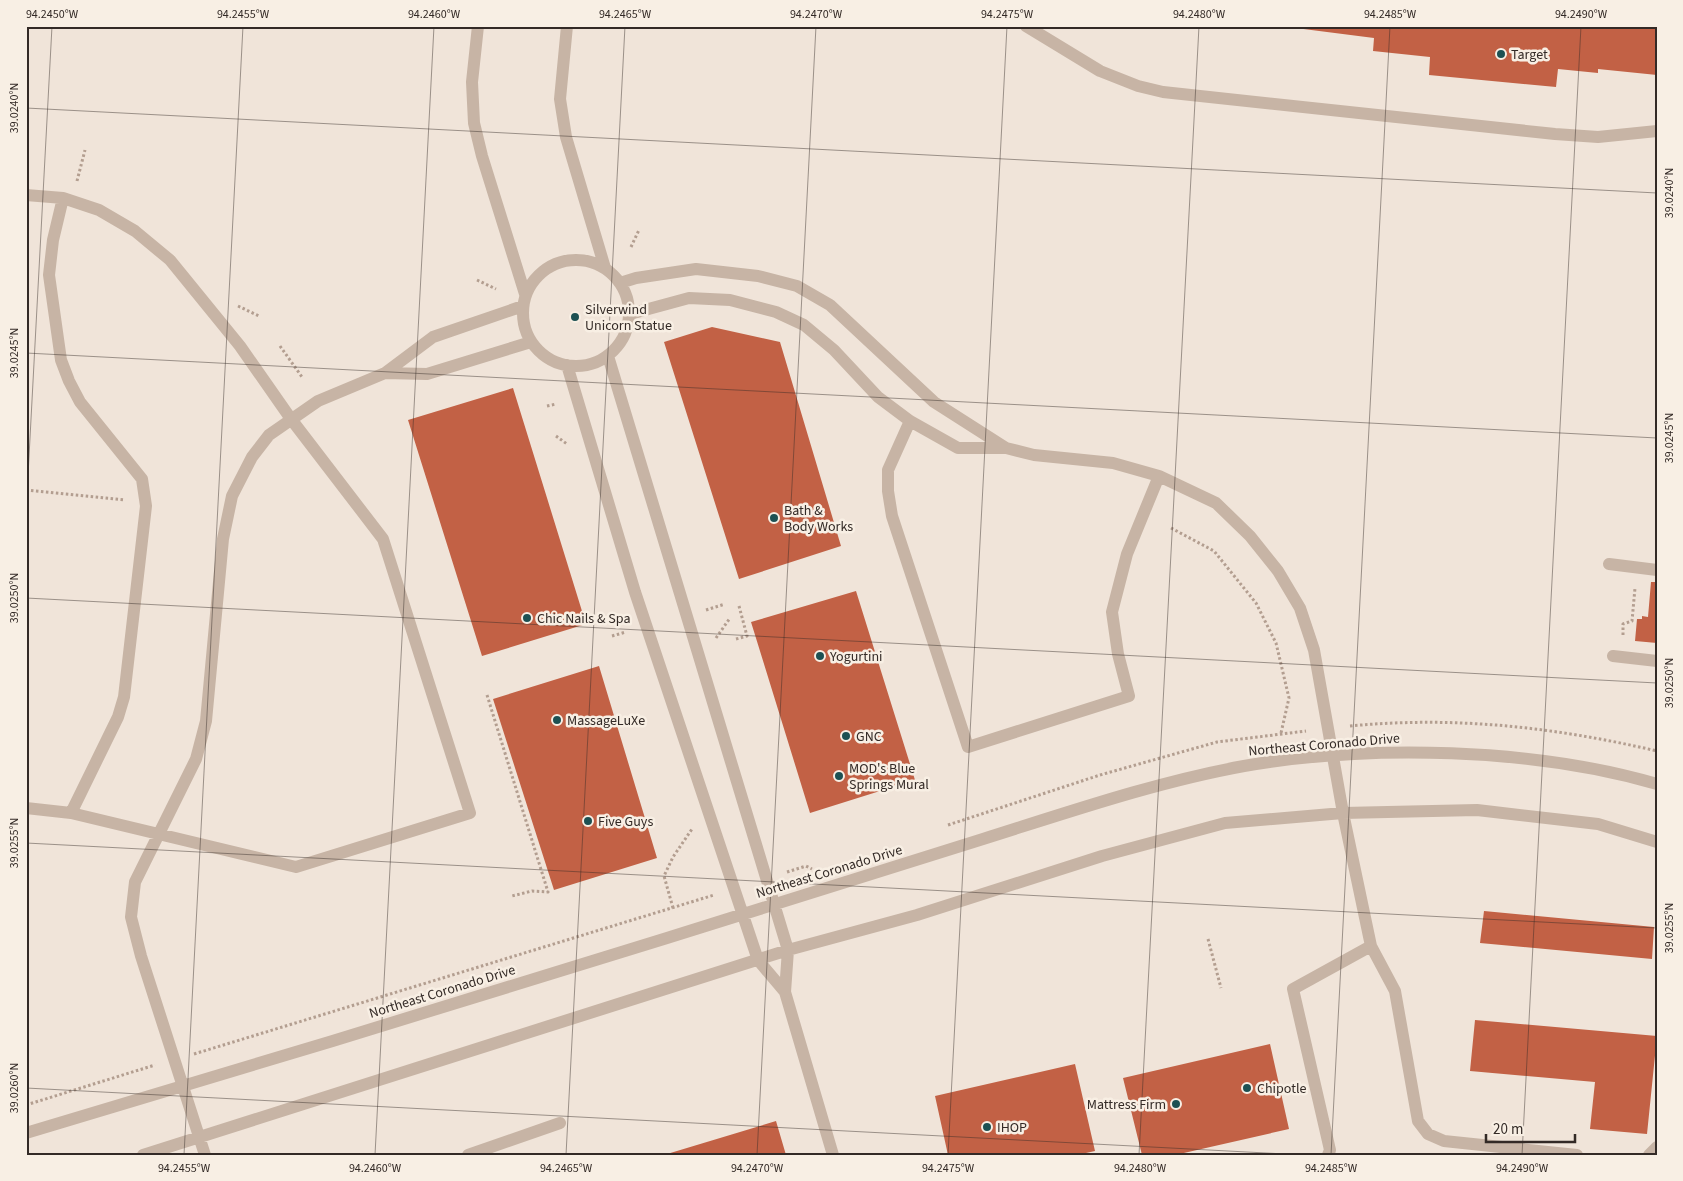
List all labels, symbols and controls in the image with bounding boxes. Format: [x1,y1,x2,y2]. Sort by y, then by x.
text: 94.2450°W [26,6,79,23]
text: 94.2455°W [217,6,270,23]
text: 94.2460°W [408,6,461,23]
text: 94.2465°W [599,6,652,23]
text: 94.2470°W [790,6,843,23]
text: 94.2475°W [981,6,1034,23]
text: 94.2480°W [1173,6,1226,23]
text: 94.2485°W [1364,6,1417,23]
text: 94.2490°W [1555,6,1608,23]
place label: Target [1511,45,1548,65]
marker: Target [1495,48,1507,60]
text: 39.0240°N [6,83,23,133]
text: 39.0240°N [1661,168,1678,218]
place label: Silverwind Unicorn Statue [585,300,672,336]
marker: Silverwind Unicorn Statue [569,311,581,323]
text: 39.0245°N [6,328,23,378]
text: 39.0245°N [1661,413,1678,463]
place label: Bath & Body Works [784,501,853,537]
marker: Bath & Body Works [768,512,780,524]
text: 39.0250°N [6,573,23,623]
place label: Chic Nails & Spa [537,609,630,629]
marker: Chic Nails & Spa [521,612,533,624]
place label: Yogurtini [829,647,883,667]
marker: Yogurtini [814,650,826,662]
text: 39.0250°N [1661,658,1678,708]
place label: MassageLuXe [567,711,645,731]
marker: MassageLuXe [551,714,563,726]
place label: GNC [856,727,882,747]
street label: Northeast Coronado Drive [1248,728,1401,762]
marker: GNC [840,730,852,742]
place label: MOD's Blue Springs Mural [849,759,929,795]
marker: MOD's Blue Springs Mural [833,770,845,782]
place label: Five Guys [598,812,653,832]
marker: Five Guys [582,815,594,827]
text: 39.0255°N [6,818,23,868]
street label: Northeast Coronado Drive [754,840,905,904]
text: 39.0255°N [1661,903,1678,953]
street label: Northeast Coronado Drive [367,960,518,1024]
text: 39.0260°N [6,1063,23,1113]
place label: Chipotle [1257,1079,1306,1099]
marker: Chipotle [1241,1082,1253,1094]
place label: Mattress Firm [1087,1095,1166,1115]
marker: Mattress Firm [1170,1098,1182,1110]
scale bar [1486,1111,1574,1143]
place label: IHOP [997,1118,1027,1138]
text: 20 m [1493,1119,1523,1140]
marker: IHOP [981,1121,993,1133]
text: 94.2455°W [158,1160,211,1177]
text: 94.2460°W [349,1160,402,1177]
text: 94.2465°W [540,1160,593,1177]
text: 94.2470°W [731,1160,784,1177]
text: 94.2475°W [922,1160,975,1177]
text: 94.2480°W [1114,1160,1167,1177]
text: 94.2485°W [1305,1160,1358,1177]
text: 94.2490°W [1496,1160,1549,1177]

